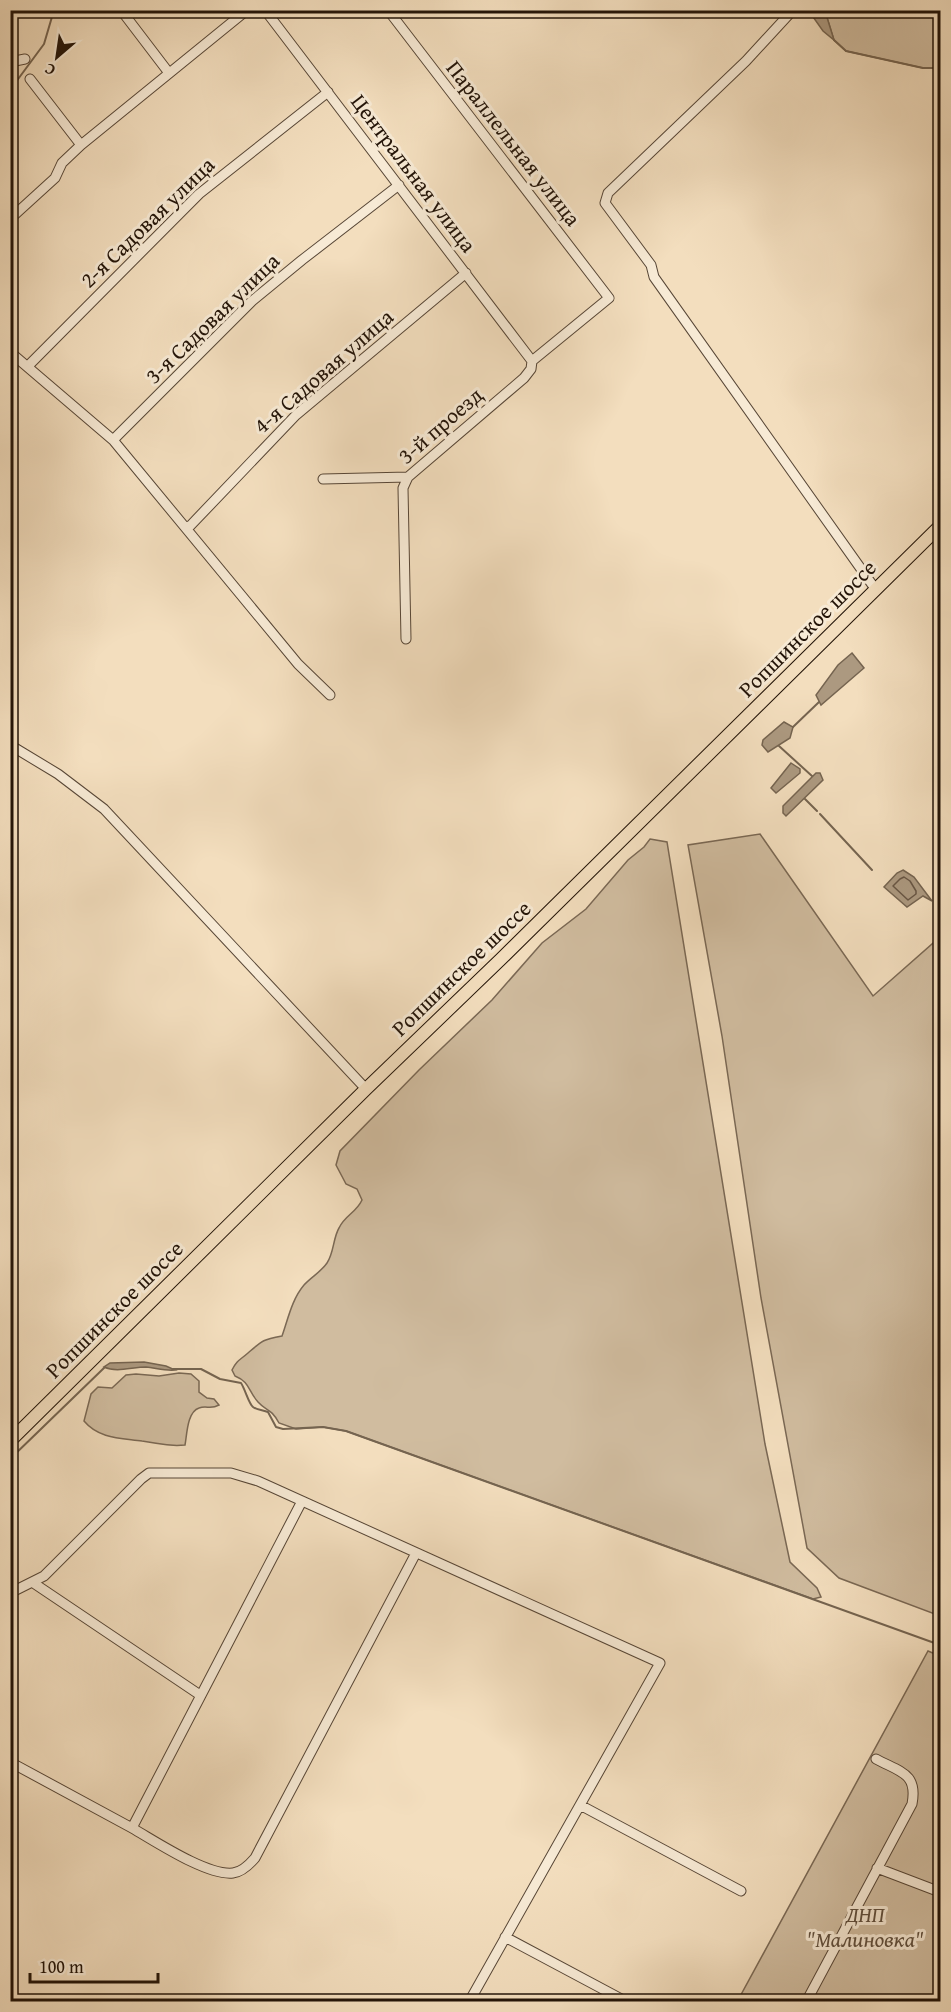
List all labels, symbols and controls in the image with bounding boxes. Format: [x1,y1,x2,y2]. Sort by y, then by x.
north arrow [27,27,87,87]
street label: Параллельная улица [439,53,589,233]
text: С [40,57,60,83]
street label: Центральная улица [344,87,485,259]
street label: 2-я Садовая улица [72,149,222,295]
street label: 3-я Садовая улица [137,245,287,391]
street label: 4-я Садовая улица [246,301,400,441]
street label: 3-й проезд [390,379,490,471]
street label: Ропшинское шоссе [731,552,883,704]
street label: Ропшинское шоссе [384,893,538,1043]
street label: Ропшинское шоссе [38,1233,190,1385]
park label: ДНП "Малиновка" [806,1898,924,1955]
scale bar [30,1946,158,1984]
text: 100 m [39,1953,84,1980]

